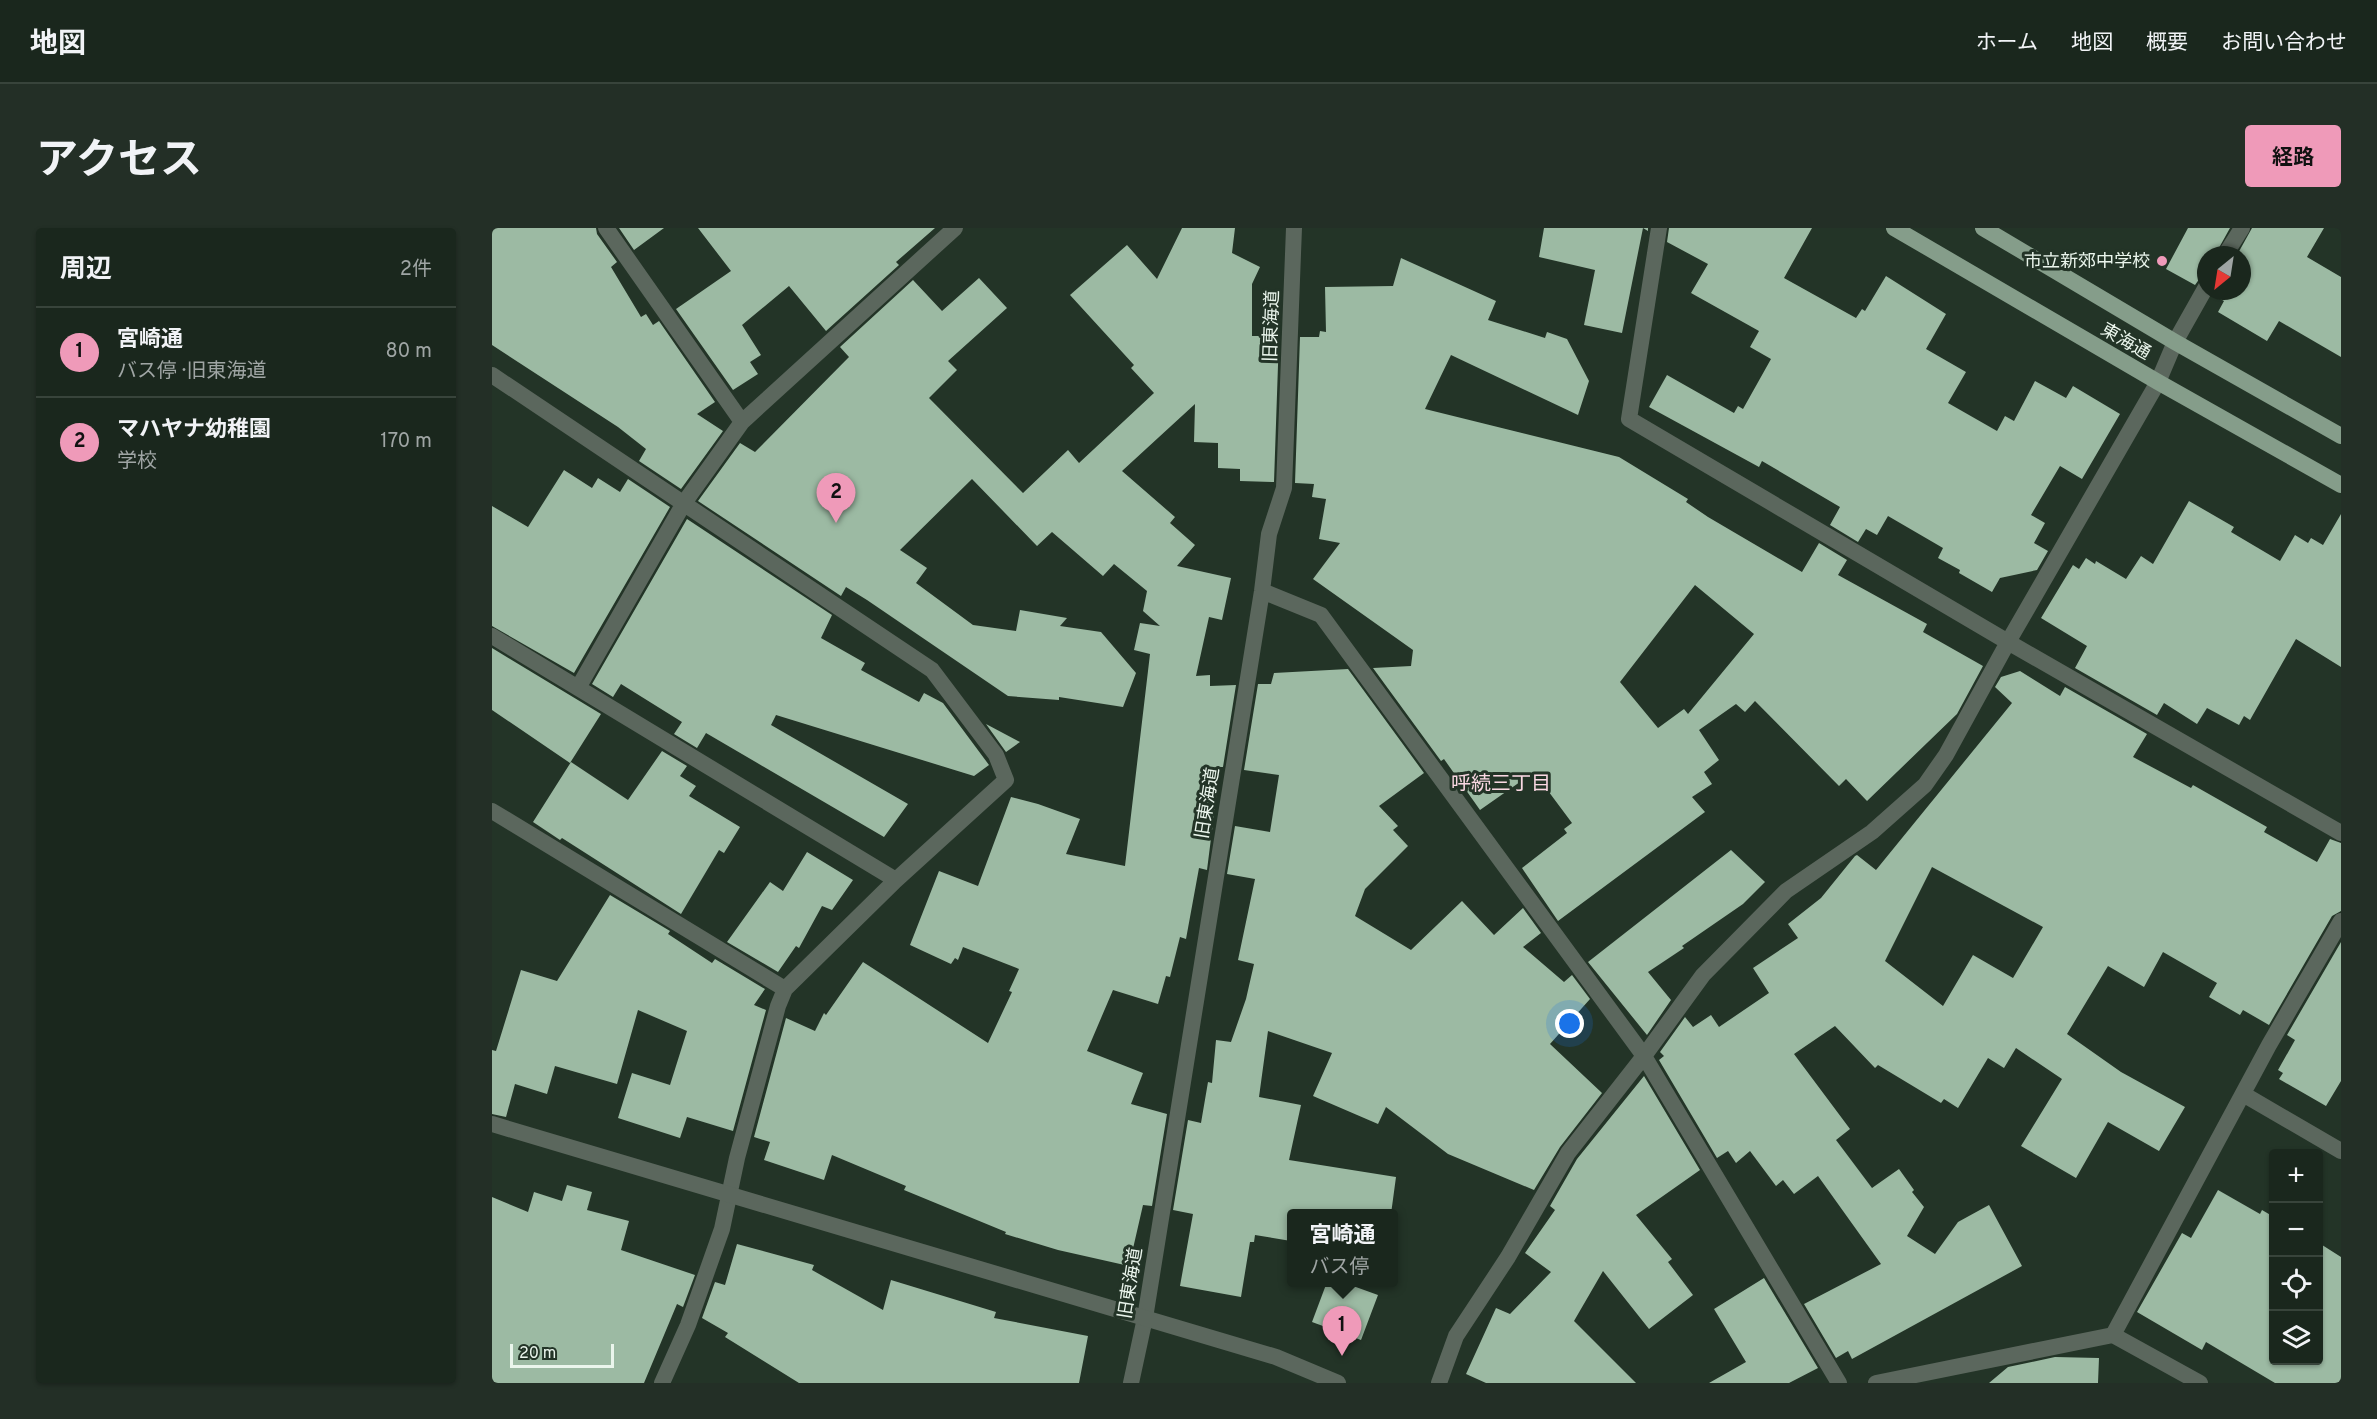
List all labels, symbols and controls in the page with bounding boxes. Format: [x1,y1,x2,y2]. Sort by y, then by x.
text: 地図 [30,27,86,63]
text: ホーム [1976,30,2038,57]
text: 地図 [2071,30,2113,57]
text: 概要 [2146,30,2188,57]
text: お問い合わせ [2221,30,2347,57]
button: 経路 [2245,125,2341,187]
text: アクセス [36,136,202,189]
north arrow [2197,246,2251,300]
place label: 市立新郊中学校 [2024,251,2150,274]
text: 周辺 [60,254,112,287]
marker: 市立新郊中学校 [2155,254,2169,268]
text: 2件 [400,257,432,283]
street label: 旧東海道 [1260,290,1285,362]
street label: 東海通 [2096,319,2154,366]
text: 宮崎通 [117,327,183,354]
text: 1 [76,339,84,365]
text: 80 m [386,339,432,365]
text: バス停 · 旧東海道 [117,359,266,385]
text: マハヤナ幼稚園 [117,417,271,444]
text: 2 [73,429,86,455]
text: 170 m [380,429,432,455]
text: 学校 [117,449,157,475]
pin: 2 [816,474,856,523]
street label: 旧東海道 [1191,766,1225,841]
district label: 呼続三丁目 [1451,772,1551,798]
your location [1555,1009,1584,1038]
map controls [2269,1149,2323,1365]
button: + [2269,1149,2323,1203]
button: − [2269,1203,2323,1257]
popup [1287,1209,1398,1287]
text: 宮崎通 [1309,1223,1376,1250]
street label: 旧東海道 [1114,1246,1148,1321]
text: バス停 [1309,1255,1369,1281]
button: locate [2269,1257,2323,1311]
pin: 1 [1322,1306,1362,1356]
button: layers [2269,1311,2323,1365]
scale bar [510,1341,614,1368]
text: 20 m [519,1344,556,1364]

